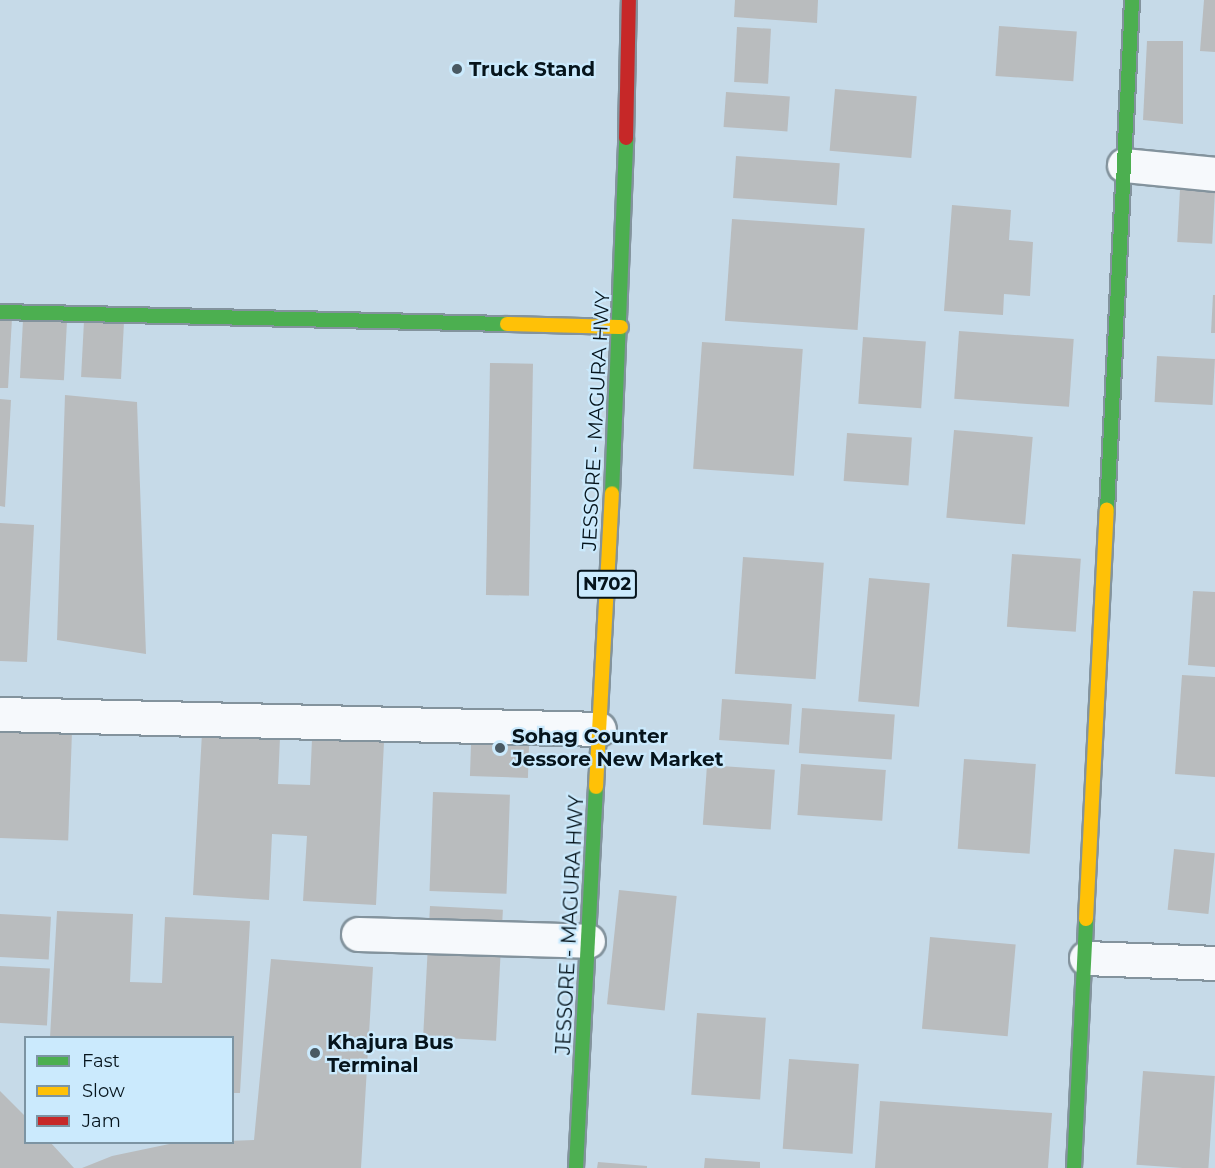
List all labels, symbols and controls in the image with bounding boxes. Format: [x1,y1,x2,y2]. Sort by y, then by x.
place label: Truck Stand [469,57,595,81]
marker: Truck Stand [450,62,464,76]
street label: JESSORE - MAGURA HWY [577,291,615,551]
road number: N702 [576,569,638,599]
place label: Sohag Counter Jessore New Market [512,724,723,771]
marker: Sohag Counter Jessore New Market [493,741,507,755]
street label: JESSORE - MAGURA HWY [551,795,589,1055]
place label: Khajura Bus Terminal [327,1030,453,1077]
legend [24,1036,234,1144]
marker: Khajura Bus Terminal [308,1046,322,1060]
text: Fast [82,1050,120,1072]
text: Slow [82,1080,125,1102]
text: Jam [82,1110,121,1132]

